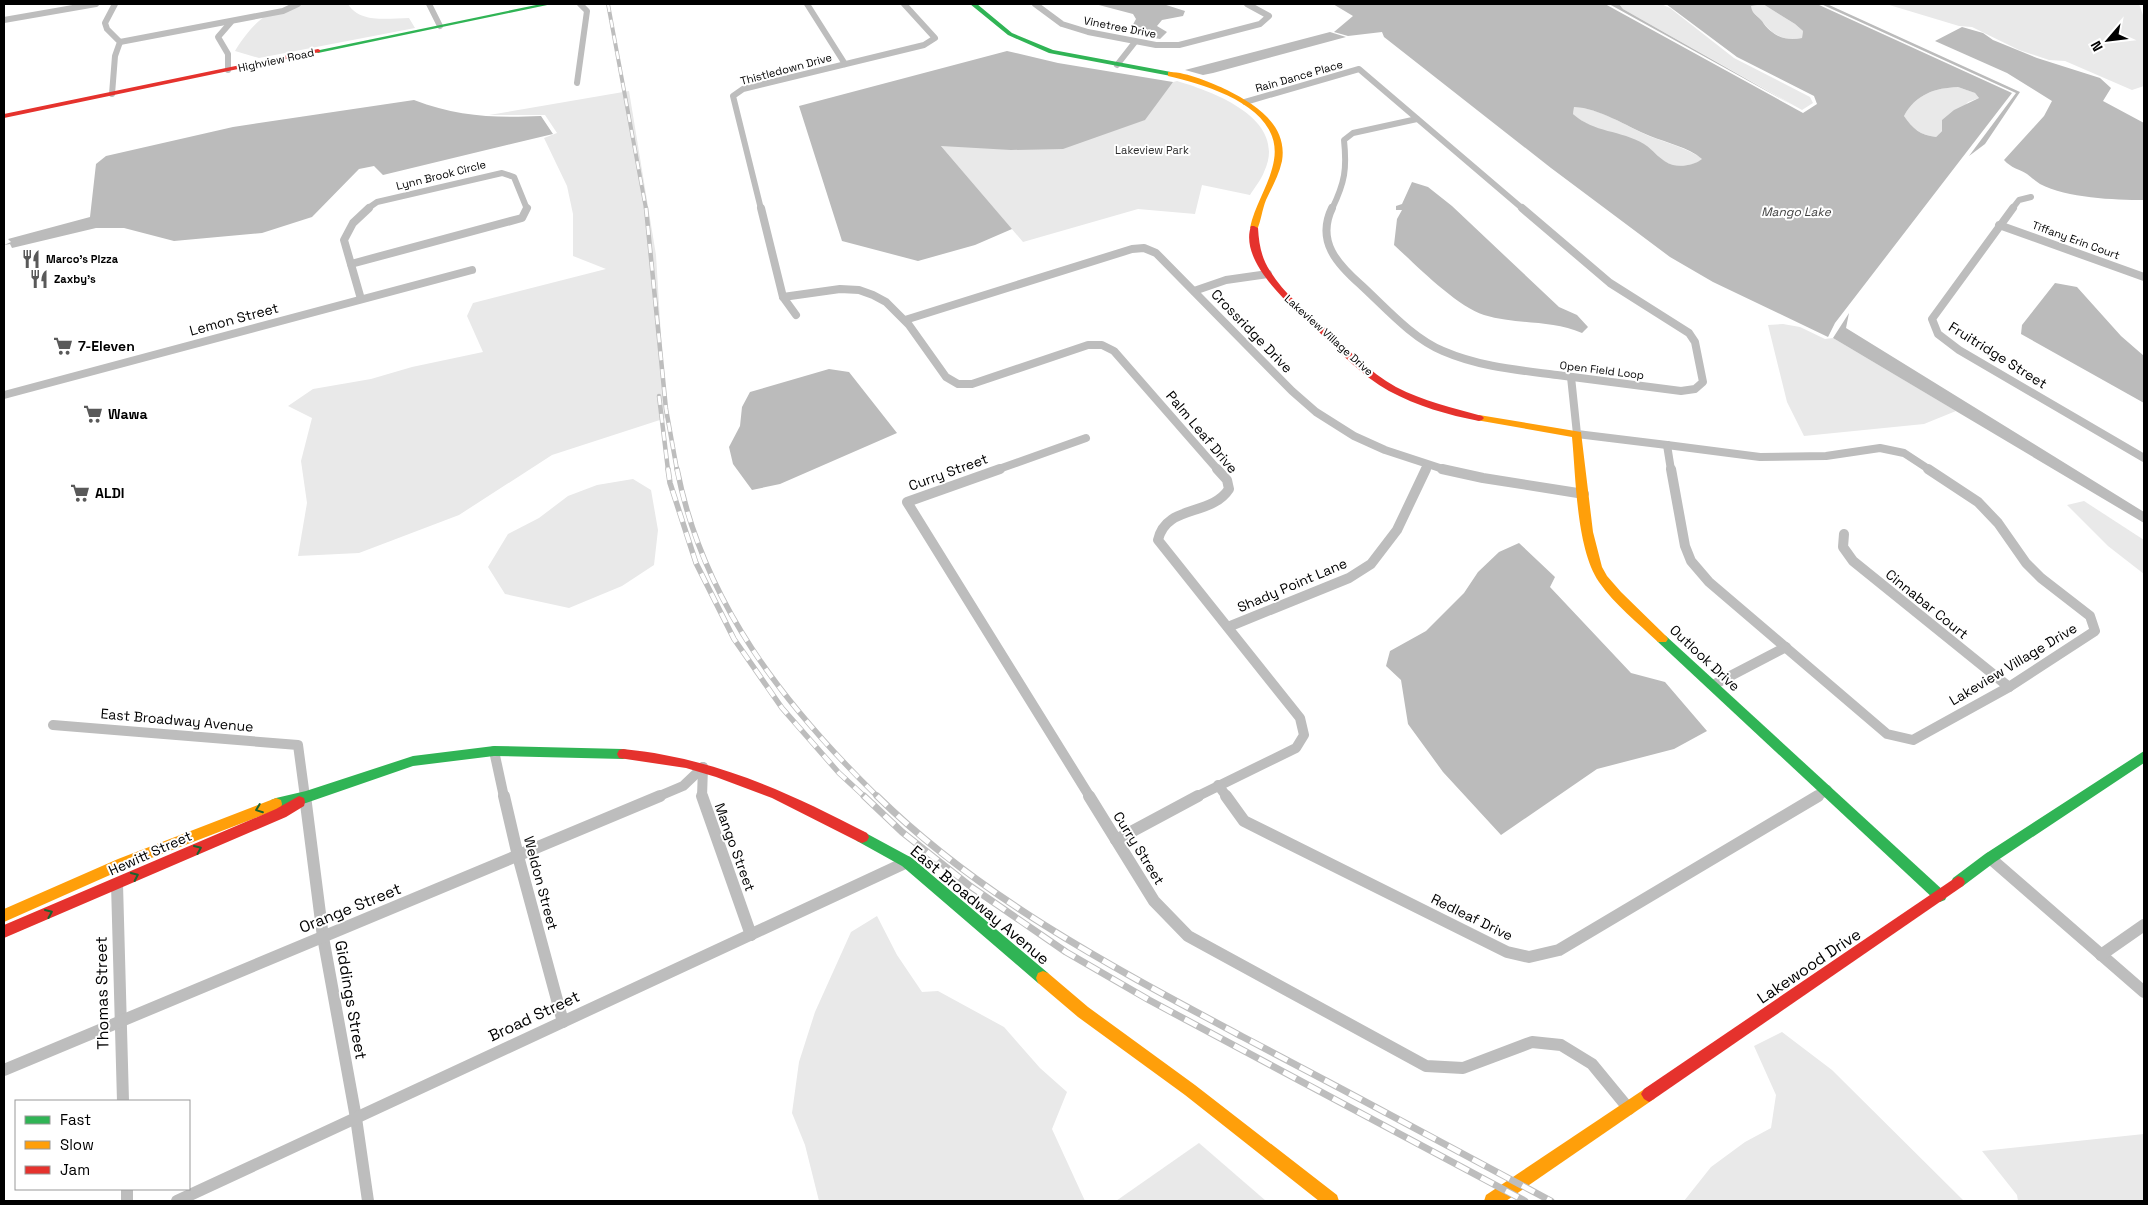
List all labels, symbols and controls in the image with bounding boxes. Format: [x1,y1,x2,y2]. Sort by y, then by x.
street label: Vinetree Drive [1082,13,1158,41]
north arrow [2083,15,2133,65]
text: N [2086,38,2107,54]
street label: Highview Road [237,45,315,75]
street label: Thistledown Drive [739,50,833,88]
street label: Rain Dance Place [1254,57,1344,95]
park label: Lakeview Park [1115,143,1189,157]
street label: Lynn Brook Circle [395,157,487,193]
water label: Mango Lake [1761,204,1832,220]
street label: Tiffany Erin Court [2030,218,2122,262]
restaurant icon: Marco's Pizza [20,248,42,270]
place label: Marco's Pizza [46,252,119,266]
restaurant icon: Zaxby's [28,268,50,290]
place label: Zaxby's [54,272,96,286]
street label: Crossridge Drive [1207,285,1297,377]
street label: Lakeview Village Drive [1282,291,1376,379]
street label: Lemon Street [187,298,281,340]
street label: Fruitridge Street [1945,318,2051,392]
supermarket icon: 7-Eleven [52,335,74,357]
place label: 7-Eleven [78,337,135,355]
street label: Open Field Loop [1559,358,1645,382]
street label: Palm Leaf Drive [1162,387,1242,477]
supermarket icon: Wawa [82,403,104,425]
place label: Wawa [108,405,148,423]
street label: Curry Street [906,449,990,495]
supermarket icon: ALDI [69,482,91,504]
place label: ALDI [95,484,124,502]
street label: Shady Point Lane [1234,554,1350,616]
street label: Cinnabar Court [1882,565,1972,643]
street label: Lakeview Village Drive [1946,619,2080,709]
street label: Outlook Drive [1666,621,1744,695]
street label: East Broadway Avenue [100,704,254,736]
street label: Mango Street [711,800,759,894]
one-way arrow [256,804,264,814]
street label: Curry Street [1109,808,1169,888]
street label: Hewitt Street [106,827,194,879]
street label: Weldon Street [520,834,562,932]
street label: East Broadway Avenue [906,841,1054,969]
one-way arrow [193,844,201,854]
one-way arrow [130,871,139,882]
street label: Orange Street [296,878,404,938]
street label: Redleaf Drive [1428,889,1516,945]
one-way arrow [44,908,53,919]
street label: Lakewood Drive [1753,924,1865,1008]
street label: Thomas Street [91,936,113,1050]
street label: Giddings Street [330,939,372,1061]
street label: Broad Street [485,986,583,1046]
legend [15,1100,190,1190]
text: Fast [60,1110,91,1129]
text: Slow [60,1135,94,1154]
text: Jam [60,1160,90,1179]

